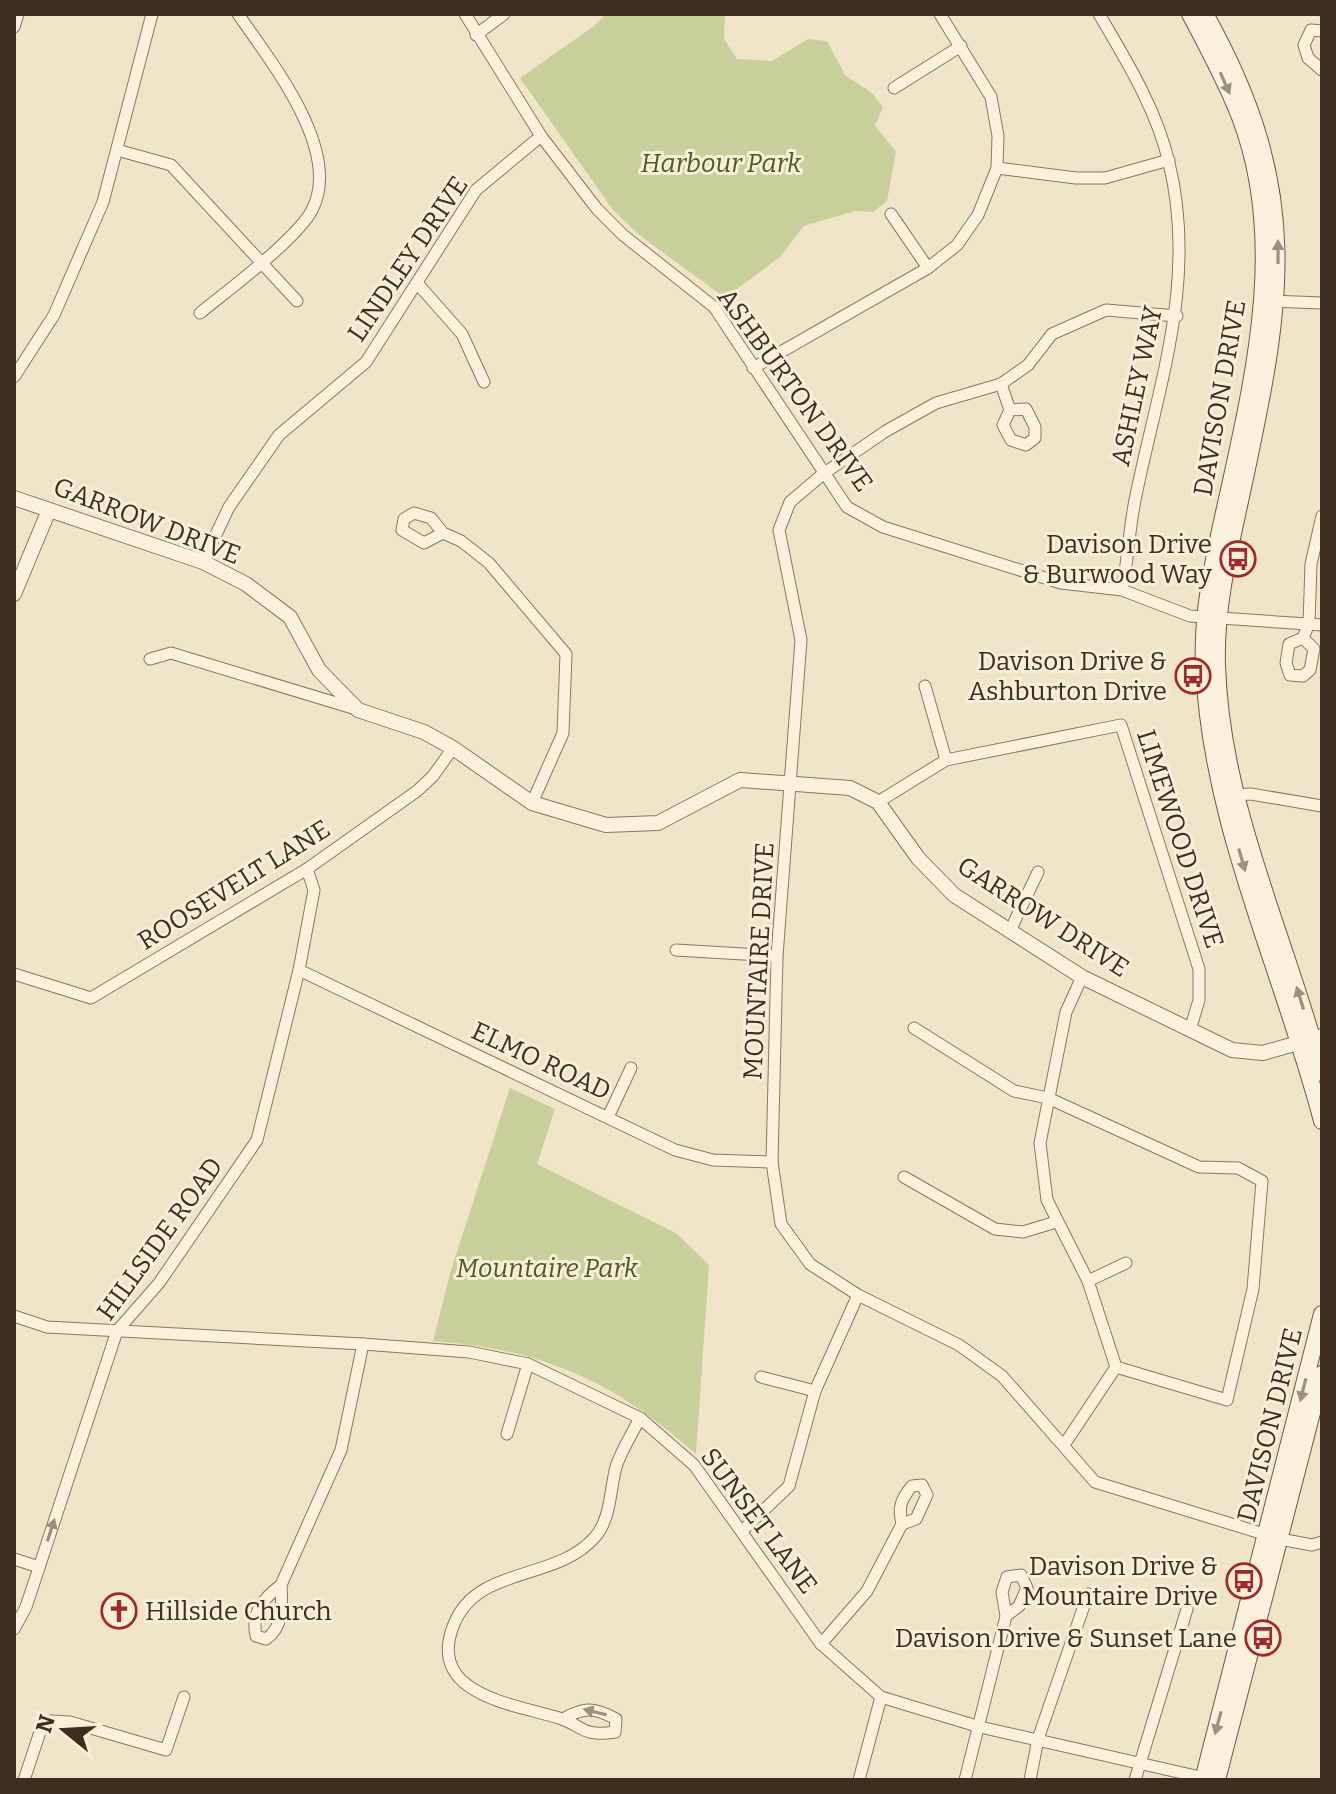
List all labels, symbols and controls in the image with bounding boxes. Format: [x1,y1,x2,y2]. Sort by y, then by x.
one-way arrow [1218,72,1232,95]
park label: Harbour Park [641,148,802,179]
street label: LINDLEY DRIVE [341,171,475,347]
one-way arrow [1272,239,1284,264]
street label: ASHBURTON DRIVE [711,282,879,498]
street label: DAVISON DRIVE [1187,297,1253,499]
street label: ASHLEY WAY [1105,303,1169,469]
street label: GARROW DRIVE [49,471,245,571]
place label: Davison Drive & Burwood Way [1022,529,1212,590]
bus stop icon: Davison Drive & Burwood Way [1219,540,1257,578]
place label: Davison Drive & Ashburton Drive [968,646,1167,707]
bus stop icon: Davison Drive & Ashburton Drive [1174,657,1212,695]
street label: LIMEWOOD DRIVE [1130,726,1230,952]
street label: ROOSEVELT LANE [132,813,336,957]
street label: MOUNTAIRE DRIVE [737,841,781,1081]
one-way arrow [1236,848,1248,873]
street label: GARROW DRIVE [951,850,1135,984]
one-way arrow [1293,986,1306,1010]
street label: ELMO ROAD [467,1015,615,1107]
street label: HILLSIDE ROAD [91,1152,229,1326]
park label: Mountaire Park [456,1253,639,1284]
street label: DAVISON DRIVE [1231,1325,1309,1525]
one-way arrow [1297,1378,1309,1403]
street label: SUNSET LANE [694,1442,824,1600]
one-way arrow [46,1518,58,1542]
place label: Davison Drive & Mountaire Drive [1022,1551,1218,1612]
bus stop icon: Davison Drive & Mountaire Drive [1225,1562,1263,1600]
church icon: Hillside Church [100,1592,138,1630]
place label: Hillside Church [145,1596,332,1627]
bus stop icon: Davison Drive & Sunset Lane [1244,1619,1282,1657]
place label: Davison Drive & Sunset Lane [895,1623,1237,1654]
north arrow [24,1690,104,1770]
one-way arrow [583,1705,608,1717]
one-way arrow [1211,1711,1223,1736]
text: N [30,1712,61,1736]

